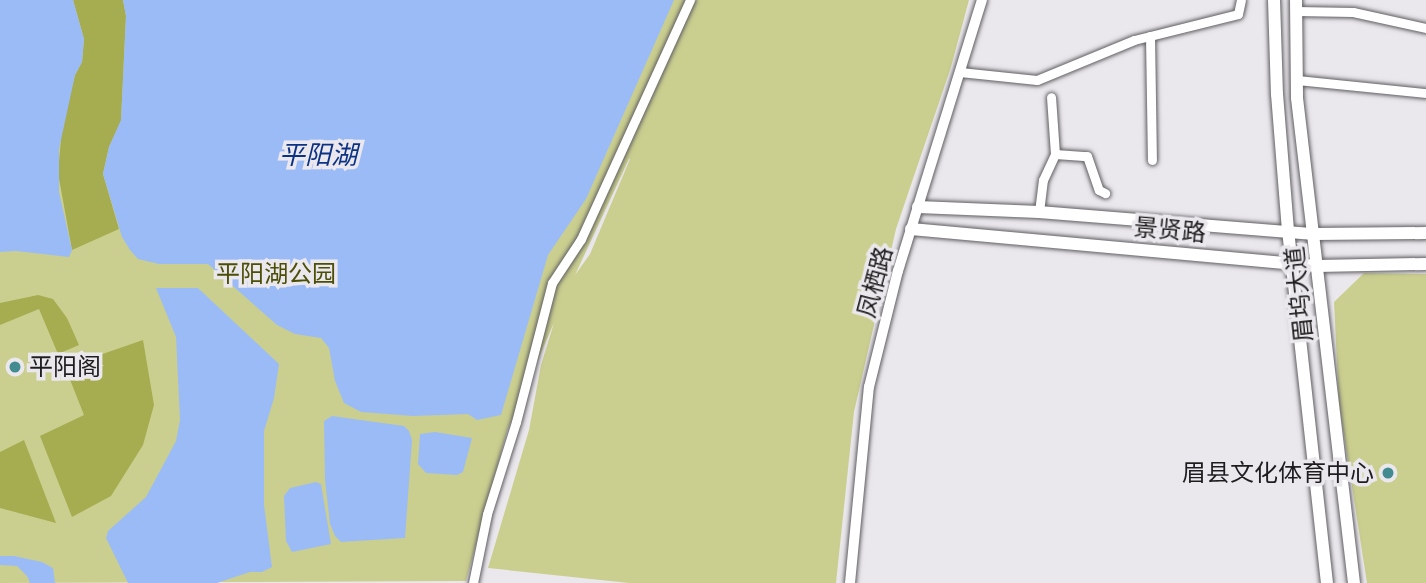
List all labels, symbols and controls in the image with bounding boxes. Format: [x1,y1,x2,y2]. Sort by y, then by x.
water label: 平阳湖 [279,139,357,171]
street label: 景贤路 [1133,213,1207,247]
street label: 凤栖路 [852,243,898,321]
street label: 眉坞大道 [1280,245,1318,343]
park label: 平阳湖公园 [216,260,336,288]
place label: 平阳阁 [29,353,101,381]
marker: 平阳阁 [7,359,23,375]
place label: 眉县文化体育中心 [1182,459,1374,487]
marker: 眉县文化体育中心 [1380,465,1396,481]

